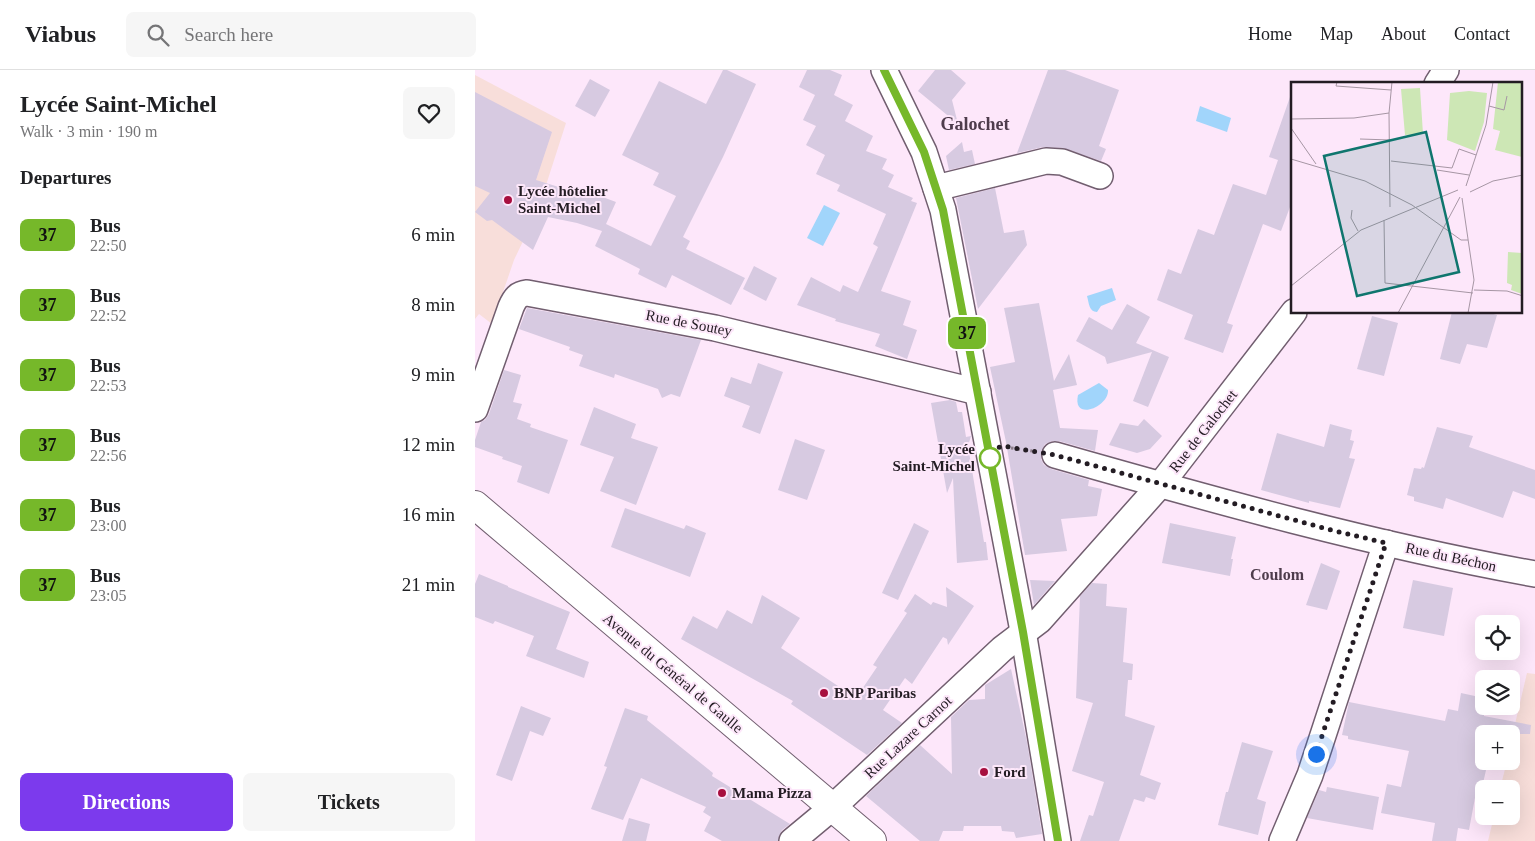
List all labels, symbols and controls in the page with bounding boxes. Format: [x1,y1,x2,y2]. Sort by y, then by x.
search box [126,12,476,57]
text: Viabus [25,21,96,47]
icon: search [144,21,172,49]
text: Search here [184,24,273,45]
text: Home [1248,24,1292,44]
text: Map [1320,24,1353,44]
text: About [1381,24,1426,44]
text: Contact [1454,24,1510,44]
inset map [1291,82,1523,314]
button: heart [403,87,455,139]
text: Lycée Saint-Michel [20,91,217,117]
district label: Galochet [941,114,1010,134]
text: Walk · 3 min · 190 m [20,123,157,140]
text: Departures [20,167,111,188]
place label: Lycée hôtelier Saint-Michel [518,183,608,216]
marker: Lycée hôtelier Saint-Michel [502,194,514,206]
text: Bus [90,215,121,236]
text: 6 min [411,224,455,245]
text: 37 [39,225,57,245]
text: 22:50 [90,237,126,254]
text: Bus [90,285,121,306]
text: 8 min [411,294,455,315]
text: 37 [39,295,57,315]
text: 22:52 [90,307,126,324]
street label: Rue de Soutey [645,307,734,339]
line badge: 37 [945,317,989,349]
text: 37 [958,323,976,343]
text: Bus [90,355,121,376]
text: 9 min [411,364,455,385]
text: 37 [39,365,57,385]
text: 22:53 [90,377,126,394]
street label: Rue de Galochet [1166,386,1241,475]
text: Bus [90,425,121,446]
text: 12 min [402,434,455,455]
text: 37 [39,435,57,455]
place label: Lycée Saint-Michel [893,441,975,474]
text: 22:56 [90,447,126,464]
marker: Lycée Saint-Michel [979,447,1001,469]
text: Bus [90,495,121,516]
text: 16 min [402,504,455,525]
text: 37 [39,505,57,525]
text: 23:00 [90,517,126,534]
street label: Rue du Béchon [1404,540,1498,575]
text: Bus [90,565,121,586]
district label: Coulom [1250,566,1305,583]
text: 21 min [402,574,455,595]
text: 37 [39,575,57,595]
text: 23:05 [90,587,126,604]
street label: Avenue du Général de Gaulle [600,610,746,736]
map controls [1475,615,1520,825]
button: locate [1475,615,1520,660]
button: layers [1475,670,1520,715]
place label: BNP Paribas [834,685,916,701]
marker: BNP Paribas [818,687,830,699]
street label: Rue Lazare Carnot [861,692,955,781]
button: + [1475,725,1520,770]
your location [1304,742,1329,767]
place label: Ford [994,764,1026,780]
marker: Ford [978,766,990,778]
button: Directions [20,773,233,831]
button: Tickets [243,773,455,831]
button: − [1475,780,1520,825]
place label: Mama Pizza [732,785,812,801]
marker: Mama Pizza [716,787,728,799]

